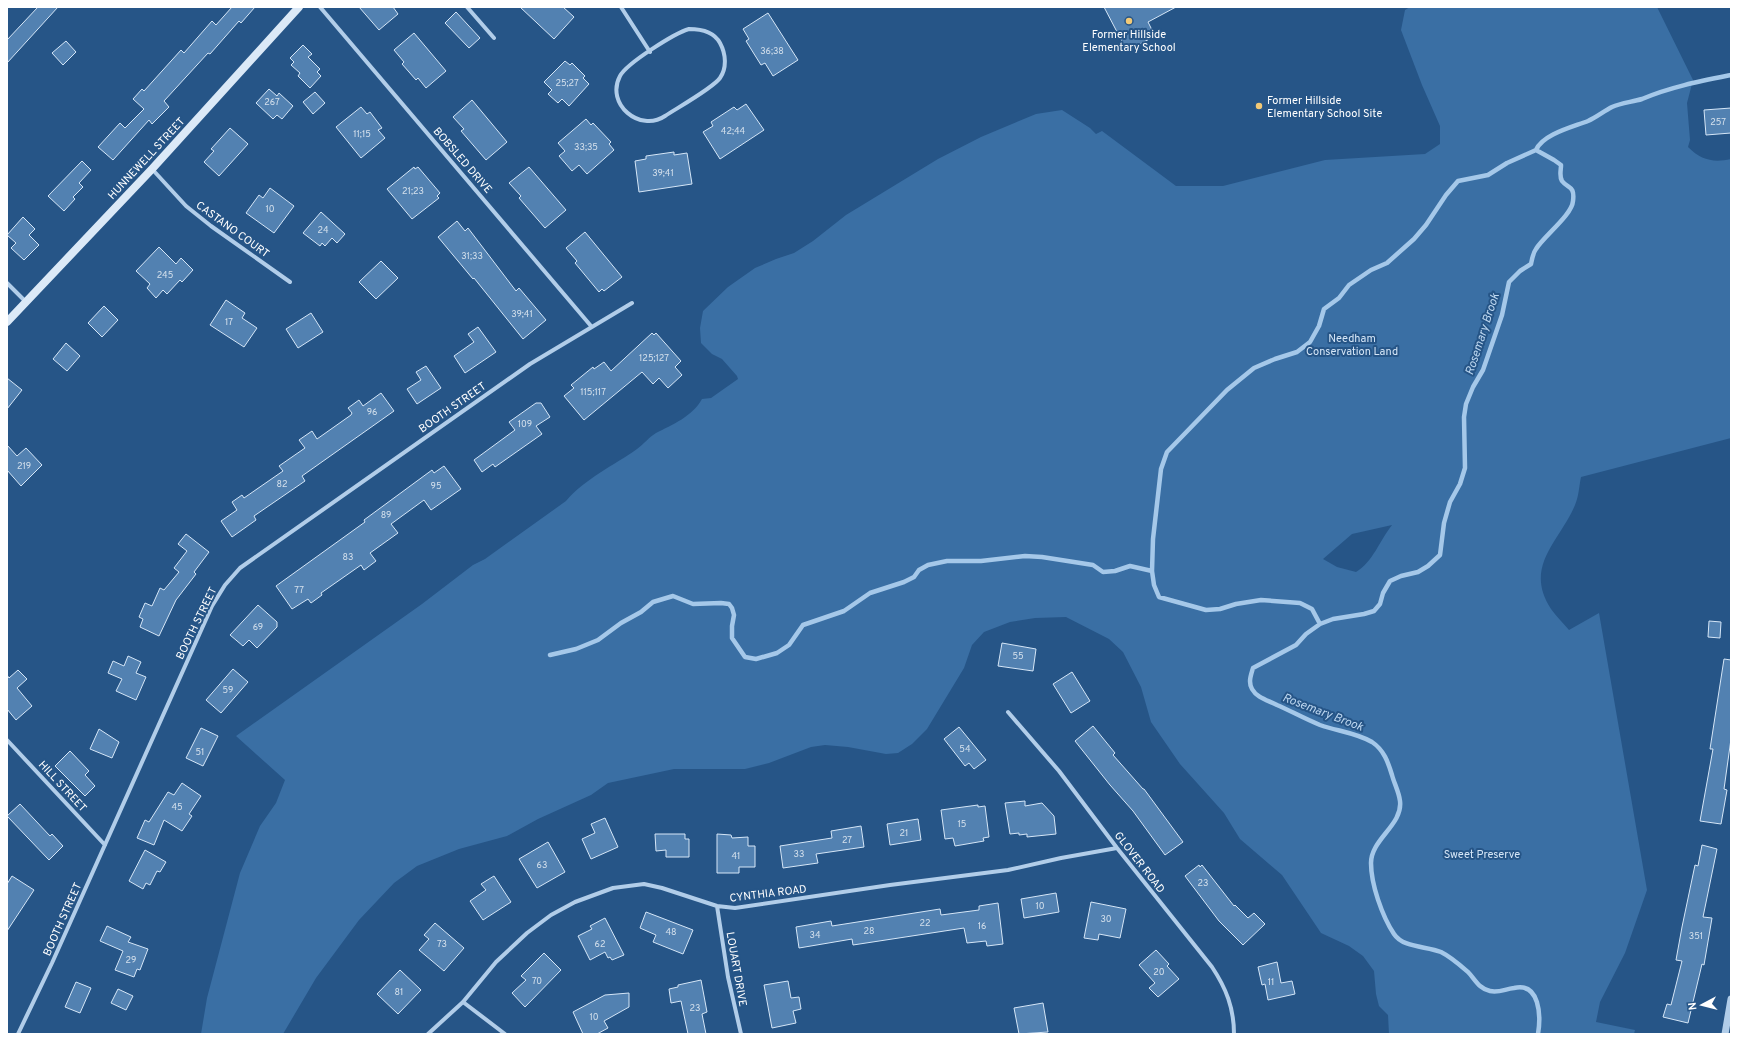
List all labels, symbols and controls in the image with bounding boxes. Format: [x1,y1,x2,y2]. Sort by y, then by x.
marker: Former Hillside Elementary School [1124,16,1134,26]
place label: Former Hillside Elementary School [1082,28,1176,55]
house number: 36;38 [760,46,784,57]
house number: 25;27 [555,78,579,89]
place label: Former Hillside Elementary School Site [1267,94,1382,121]
house number: 267 [264,97,280,108]
marker: Former Hillside Elementary School Site [1254,101,1264,111]
street label: HUNNEWELL STREET [105,115,188,203]
house number: 257 [1710,117,1726,128]
street label: BOBSLED DRIVE [430,125,495,197]
house number: 42;44 [721,126,746,137]
house number: 11;15 [353,129,371,140]
house number: 33;35 [574,142,598,153]
house number: 39;41 [652,168,674,179]
house number: 21;23 [402,186,424,197]
street label: CASTANO COURT [193,198,272,261]
house number: 10 [265,204,275,215]
house number: 24 [317,225,329,236]
house number: 31;33 [461,251,483,262]
house number: 245 [157,270,173,281]
water label: Rosemary Brook [1462,290,1504,377]
house number: 39;41 [511,309,533,320]
house number: 17 [225,317,233,328]
park label: Needham Conservation Land [1306,332,1398,359]
house number: 125;127 [639,353,669,364]
street label: BOOTH STREET [416,379,489,436]
house number: 115;117 [580,387,606,398]
house number: 96 [367,407,377,418]
house number: 109 [518,419,532,430]
house number: 219 [17,461,31,472]
house number: 82 [277,479,287,490]
house number: 95 [431,481,441,492]
house number: 89 [381,510,391,521]
house number: 83 [343,552,353,563]
street label: BOOTH STREET [173,585,221,662]
house number: 77 [294,585,304,596]
house number: 69 [253,622,263,633]
house number: 55 [1012,651,1024,662]
house number: 59 [223,685,233,696]
water label: Rosemary Brook [1280,690,1366,736]
house number: 54 [959,744,971,755]
house number: 51 [196,747,204,758]
street label: HILL STREET [35,758,90,815]
house number: 45 [171,802,183,813]
house number: 15 [958,819,966,830]
house number: 21 [900,828,908,839]
street label: GLOVER ROAD [1111,829,1168,896]
house number: 27 [842,835,852,846]
park label: Sweet Preserve [1444,848,1520,862]
house number: 33 [794,849,804,860]
house number: 41 [732,851,740,862]
house number: 63 [537,860,547,871]
house number: 23 [1198,878,1208,889]
street label: BOOTH STREET [40,880,85,958]
street label: CYNTHIA ROAD [729,882,808,906]
house number: 10 [1035,901,1045,912]
house number: 30 [1100,914,1112,925]
house number: 22 [919,918,931,929]
house number: 16 [978,921,986,932]
house number: 28 [863,926,875,937]
house number: 48 [665,927,677,938]
house number: 34 [809,930,821,941]
street label: LOUART DRIVE [723,931,749,1008]
house number: 351 [1689,931,1703,942]
house number: 73 [437,939,447,950]
house number: 62 [595,939,605,950]
house number: 29 [126,955,136,966]
house number: 20 [1153,967,1165,978]
house number: 70 [532,976,542,987]
house number: 11 [1268,977,1274,988]
north arrow [1682,985,1722,1025]
house number: 81 [395,987,403,998]
text: N [1686,1001,1700,1011]
house number: 23 [690,1003,700,1014]
house number: 10 [589,1012,599,1023]

